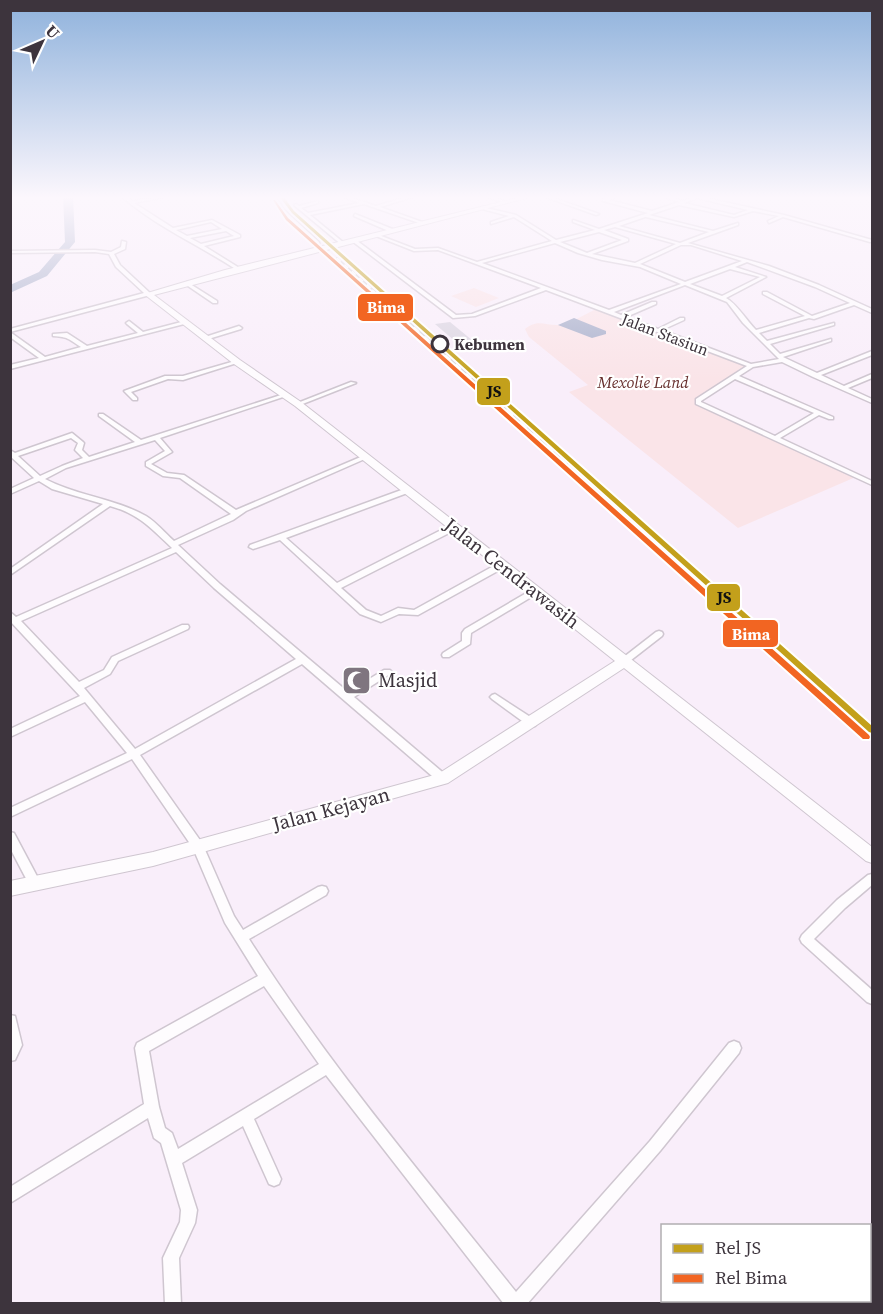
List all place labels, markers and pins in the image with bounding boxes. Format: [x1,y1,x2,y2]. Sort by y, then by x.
place label: Kebumen [454,333,525,355]
marker: Kebumen [431,335,449,353]
mosque icon: Masjid [341,664,373,696]
place label: Masjid [378,666,438,694]

